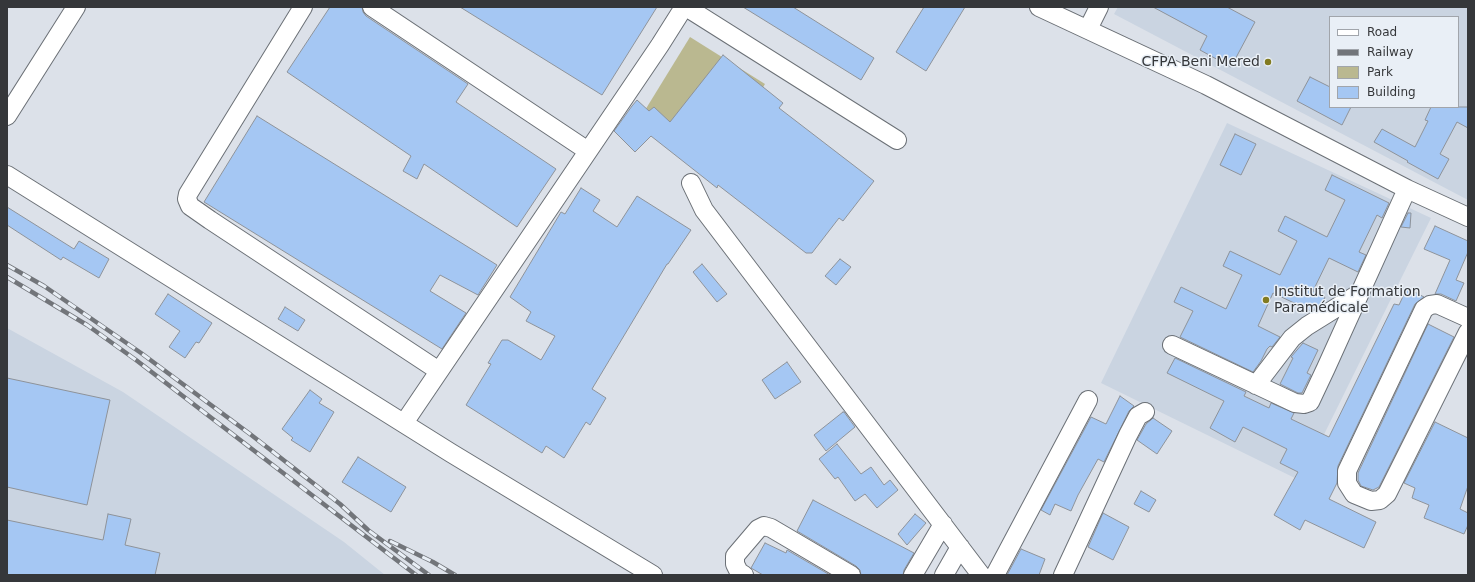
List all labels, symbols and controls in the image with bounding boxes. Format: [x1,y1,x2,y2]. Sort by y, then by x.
legend [1329,16,1459,108]
text: Road [1367,25,1397,39]
text: Railway [1367,45,1413,59]
place label: CFPA Beni Mered [1142,54,1260,70]
marker: CFPA Beni Mered [1263,57,1273,67]
text: Park [1367,65,1393,79]
text: Building [1367,85,1416,99]
place label: Institut de Formation Paramédicale [1274,284,1421,316]
marker: Institut de Formation Paramédicale [1261,295,1271,305]

